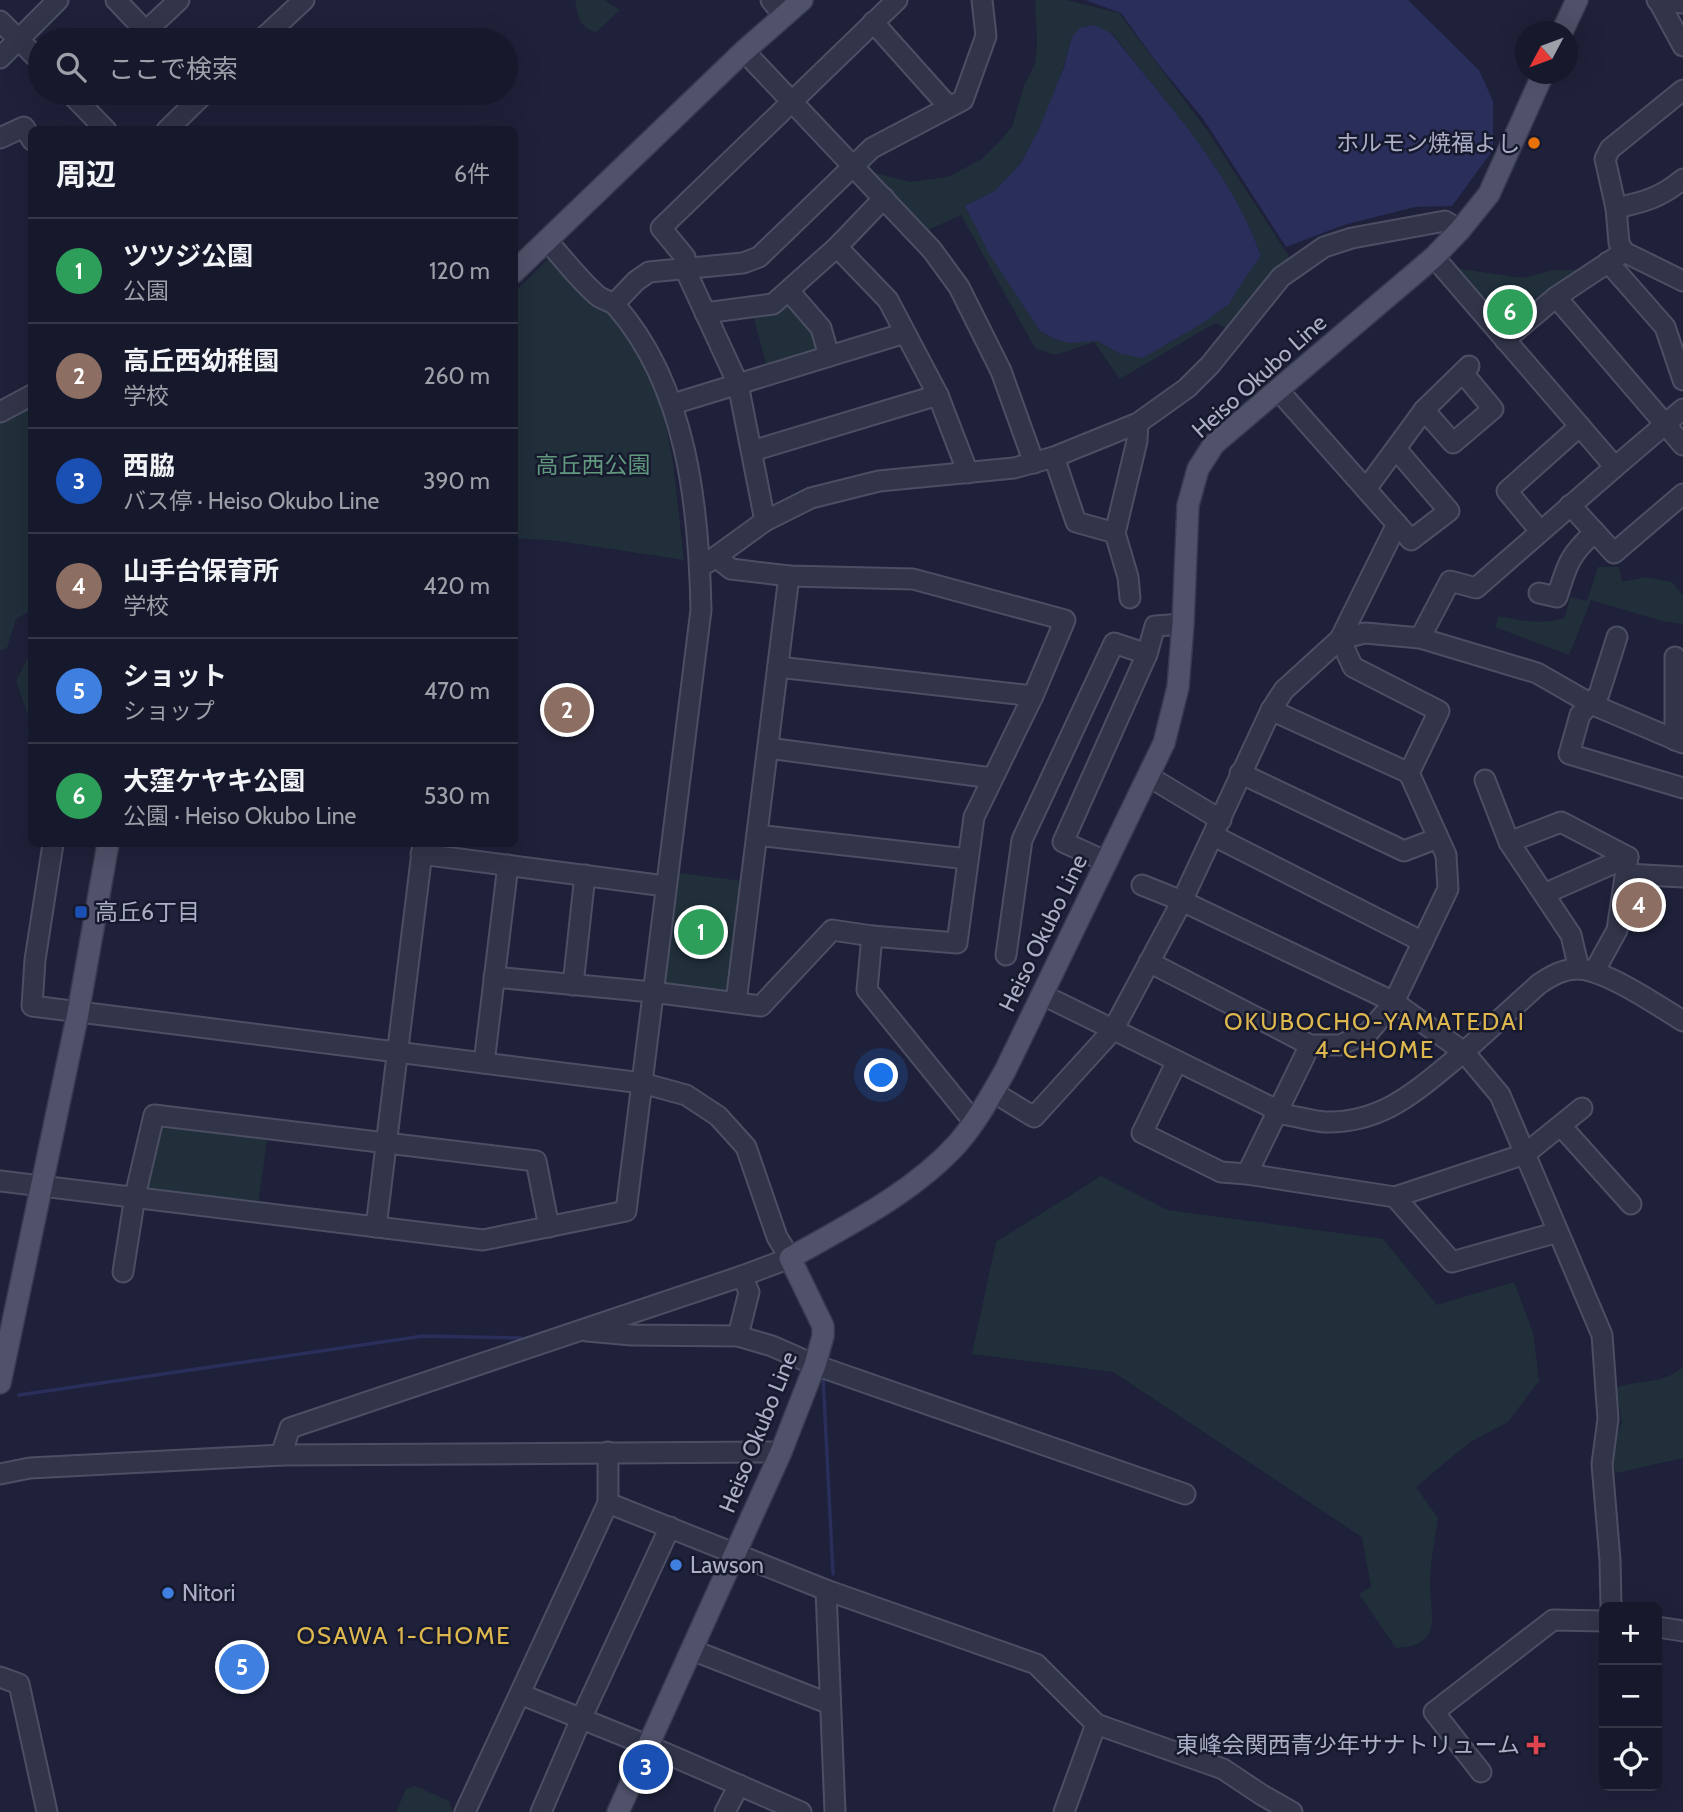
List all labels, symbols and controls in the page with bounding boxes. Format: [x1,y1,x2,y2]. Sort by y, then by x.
north arrow [1515,21,1578,84]
search box [28,28,518,105]
icon: search [52,48,90,86]
text: ここで検索 [108,53,238,85]
place label: ホルモン焼福よし [1336,129,1520,157]
marker: ホルモン焼福よし [1526,135,1542,151]
text: 周辺 [56,156,116,193]
text: 6件 [454,160,490,188]
text: ツツジ公園 [123,240,253,272]
text: 1 [75,257,83,285]
text: 120 m [429,257,490,285]
text: 公園 [123,277,169,305]
pin: 6 [1487,286,1533,338]
street label: Heiso Okubo Line [1186,308,1332,444]
text: 高丘西幼稚園 [123,345,279,377]
text: 2 [73,362,85,390]
text: 260 m [423,362,490,390]
text: 学校 [123,382,169,410]
text: 西脇 [123,450,175,482]
park label: 高丘西公園 [536,451,651,479]
text: 3 [73,467,85,495]
text: 390 m [423,467,490,495]
text: バス停 · Heiso Okubo Line [123,487,379,515]
text: 山手台保育所 [123,555,279,587]
text: 4 [72,572,86,600]
text: 420 m [423,572,490,600]
text: 学校 [123,592,169,620]
text: ショット [123,660,227,692]
text: 5 [73,677,85,705]
text: 470 m [424,677,490,705]
pin: 2 [544,684,590,736]
text: ショップ [123,697,215,725]
text: 大窪ケヤキ公園 [123,765,305,797]
text: 6 [73,782,85,810]
text: 530 m [424,782,490,810]
text: 公園 · Heiso Okubo Line [123,802,356,830]
street label: Heiso Okubo Line [993,850,1093,1016]
pin: 4 [1616,879,1662,931]
place label: 高丘6丁目 [95,898,200,926]
marker: 高丘6丁目 [73,904,89,920]
pin: 1 [678,906,724,958]
district label: OKUBOCHO-YAMATEDAI 4-CHOME [1224,1007,1526,1064]
your location [864,1058,898,1092]
street label: Heiso Okubo Line [713,1347,803,1517]
place label: Lawson [690,1551,764,1579]
marker: Lawson [668,1557,684,1573]
place label: Nitori [182,1579,235,1607]
marker: Nitori [160,1585,176,1601]
map controls [1599,1602,1662,1791]
button: + [1599,1602,1662,1665]
district label: OSAWA 1-CHOME [296,1621,512,1650]
pin: 5 [219,1641,265,1693]
button: − [1599,1665,1662,1728]
button: locate [1599,1728,1662,1791]
place label: 東峰会関西青少年サナトリューム [1176,1731,1520,1759]
marker: 東峰会関西青少年サナトリューム [1526,1735,1546,1755]
pin: 3 [623,1741,669,1793]

